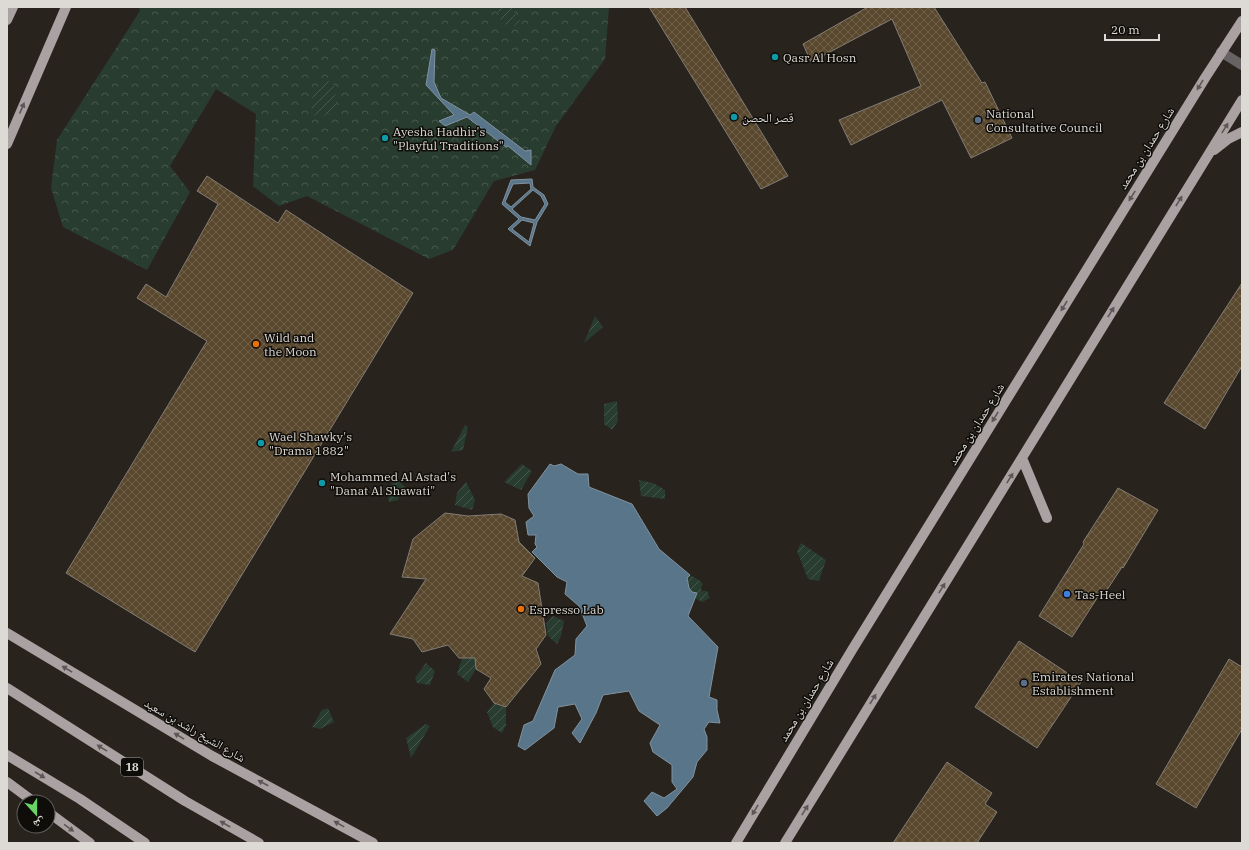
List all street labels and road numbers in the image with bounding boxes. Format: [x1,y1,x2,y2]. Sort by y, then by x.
street label: شارع حمدان بن محمد [1115,104,1178,192]
street label: شارع حمدان بن محمد [945,380,1008,468]
street label: شارع حمدان بن محمد [775,656,837,745]
street label: شارع الشيخ راشد بن سعيد [141,695,248,766]
road number: 18 [121,758,143,776]

